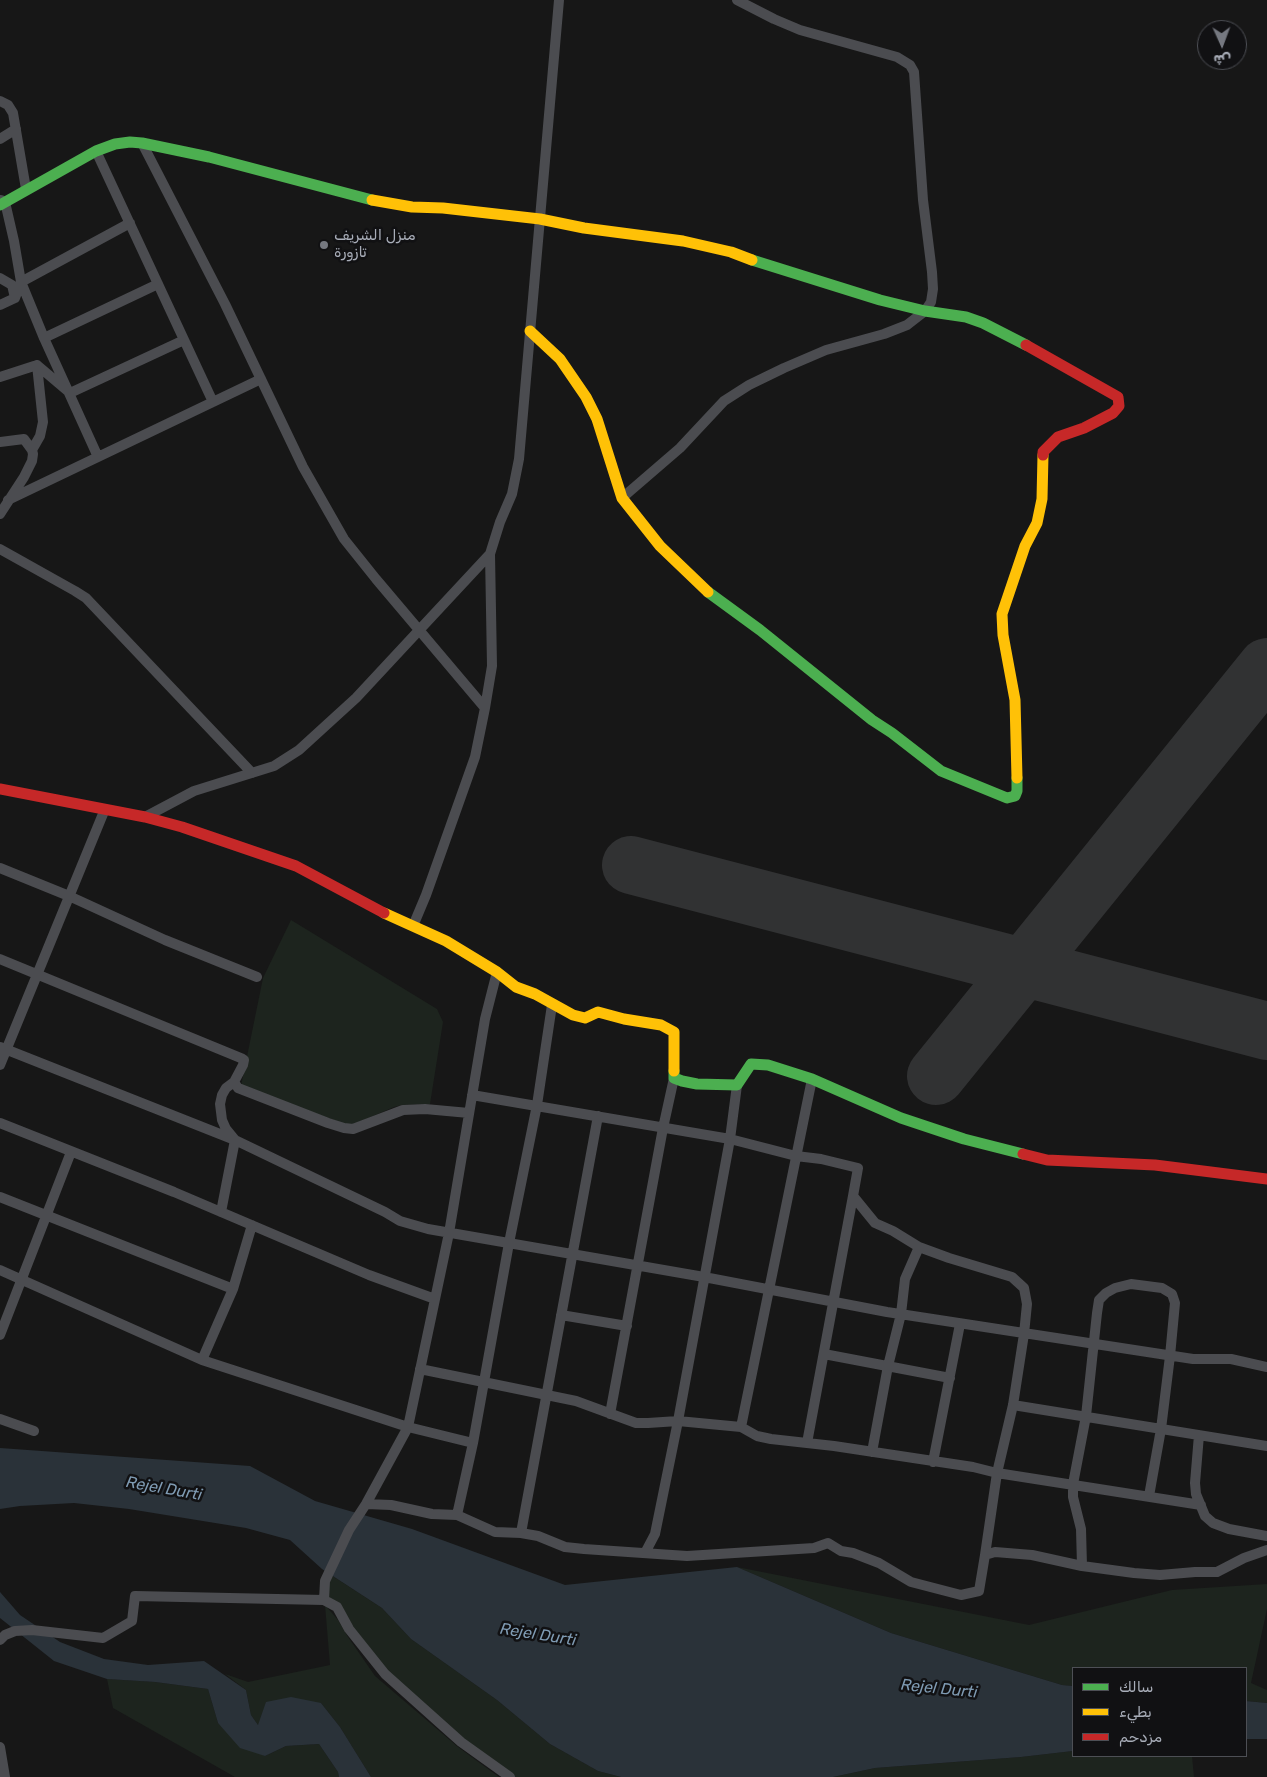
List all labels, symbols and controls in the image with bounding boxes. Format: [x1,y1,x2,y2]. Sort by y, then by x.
north arrow [1197,20,1247,70]
text: ش [1213,51,1232,68]
place label: منزل الشريف تازورة [334,227,416,262]
marker: منزل الشريف تازورة [318,239,330,251]
water label: Rejel Durti [124,1473,204,1505]
water label: Rejel Durti [498,1619,578,1651]
legend [1072,1667,1247,1757]
water label: Rejel Durti [900,1675,978,1703]
text: سالك [1119,1678,1154,1696]
text: بطيء [1119,1703,1152,1721]
text: مزدحم [1119,1728,1162,1746]

